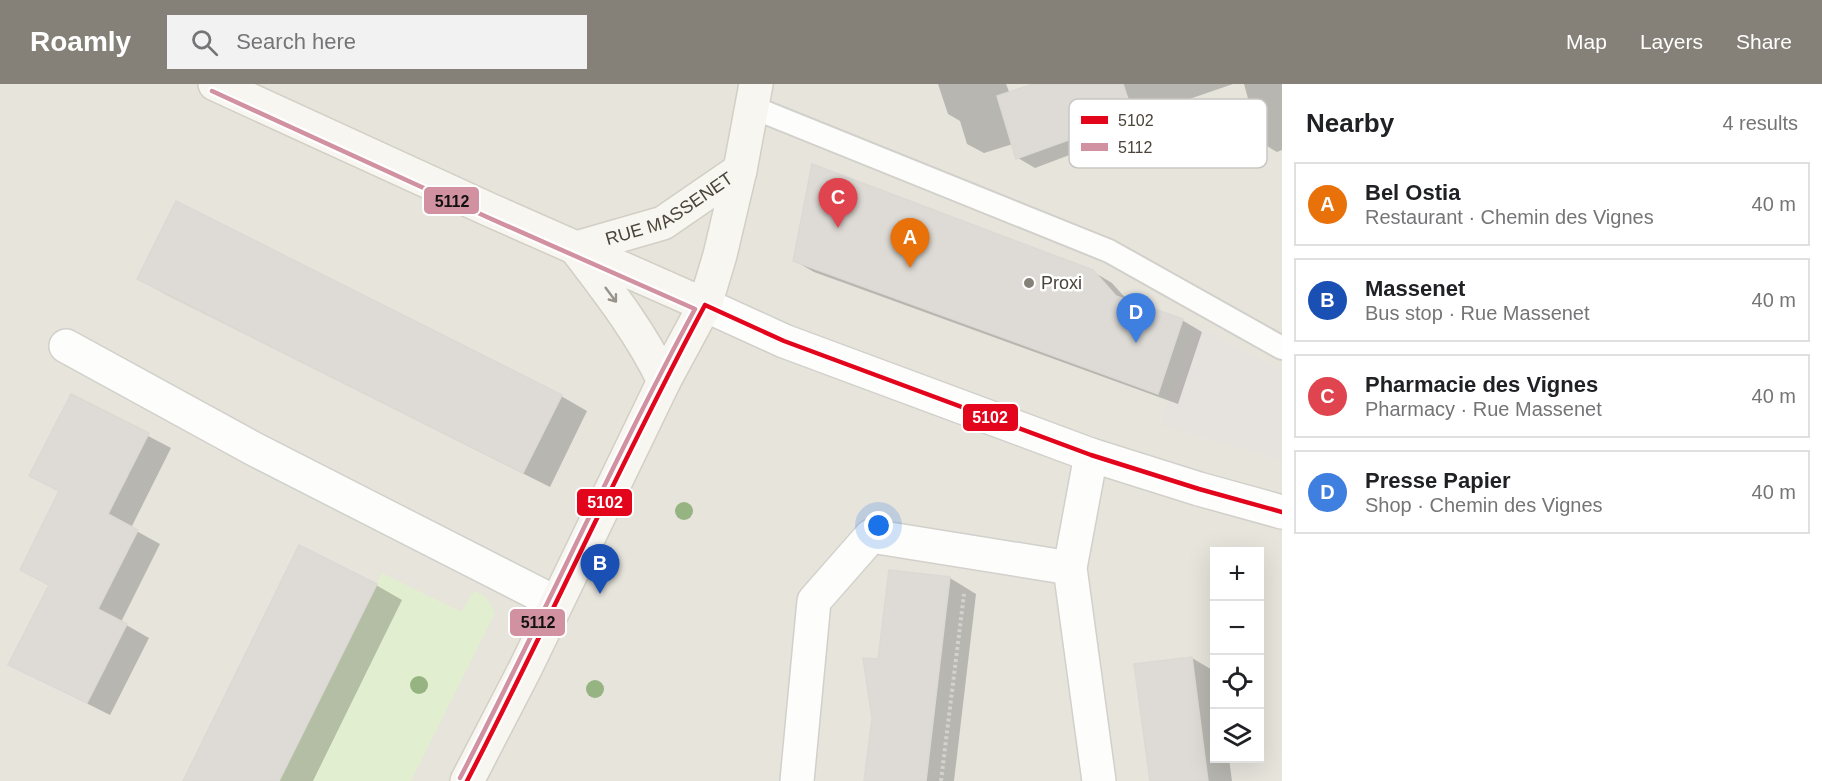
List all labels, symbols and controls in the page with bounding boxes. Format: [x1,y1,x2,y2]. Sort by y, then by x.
search box [167,15,587,69]
text: Roamly [30,26,131,57]
icon: search [188,26,221,59]
text: Search here [236,29,356,54]
text: Map [1566,30,1607,53]
text: Layers [1640,30,1703,53]
text: Share [1736,30,1792,53]
legend [1069,99,1267,168]
text: Nearby [1306,108,1394,138]
text: 5102 [1118,112,1154,129]
text: 4 results [1722,112,1798,134]
text: 5112 [1118,139,1153,156]
street label: RUE MASSENET [603,168,737,249]
pin: C [818,178,858,228]
text: Bel Ostia [1365,180,1460,205]
line badge: 5112 [423,186,480,215]
text: 5112 [435,193,469,210]
text: A [1320,193,1335,215]
text: 40 m [1752,193,1796,215]
text: Restaurant · Chemin des Vignes [1365,206,1654,228]
pin: A [890,218,930,268]
place label: Proxi [1041,273,1082,293]
marker: Proxi [1022,276,1036,290]
text: Massenet [1365,276,1465,301]
one-way arrow [604,287,617,303]
text: B [1320,289,1335,311]
text: 40 m [1752,289,1796,311]
pin: D [1116,294,1156,343]
text: Bus stop · Rue Massenet [1365,302,1590,324]
text: Pharmacie des Vignes [1365,372,1598,397]
text: C [1320,385,1335,407]
text: 40 m [1752,385,1796,407]
text: Pharmacy · Rue Massenet [1365,398,1602,420]
line badge: 5102 [962,403,1019,432]
text: 5102 [972,409,1008,426]
text: Presse Papier [1365,468,1511,493]
text: D [1320,481,1335,503]
text: 40 m [1752,481,1796,503]
line badge: 5102 [576,488,633,517]
text: 5102 [587,494,623,511]
text: Shop · Chemin des Vignes [1365,494,1603,516]
your location [864,511,893,540]
pin: B [580,544,620,594]
map controls [1210,547,1264,763]
button: + [1210,547,1264,601]
button: − [1210,601,1264,655]
line badge: 5112 [509,608,566,637]
text: 5112 [521,614,555,631]
button: locate [1210,655,1264,709]
button: layers [1210,709,1264,763]

